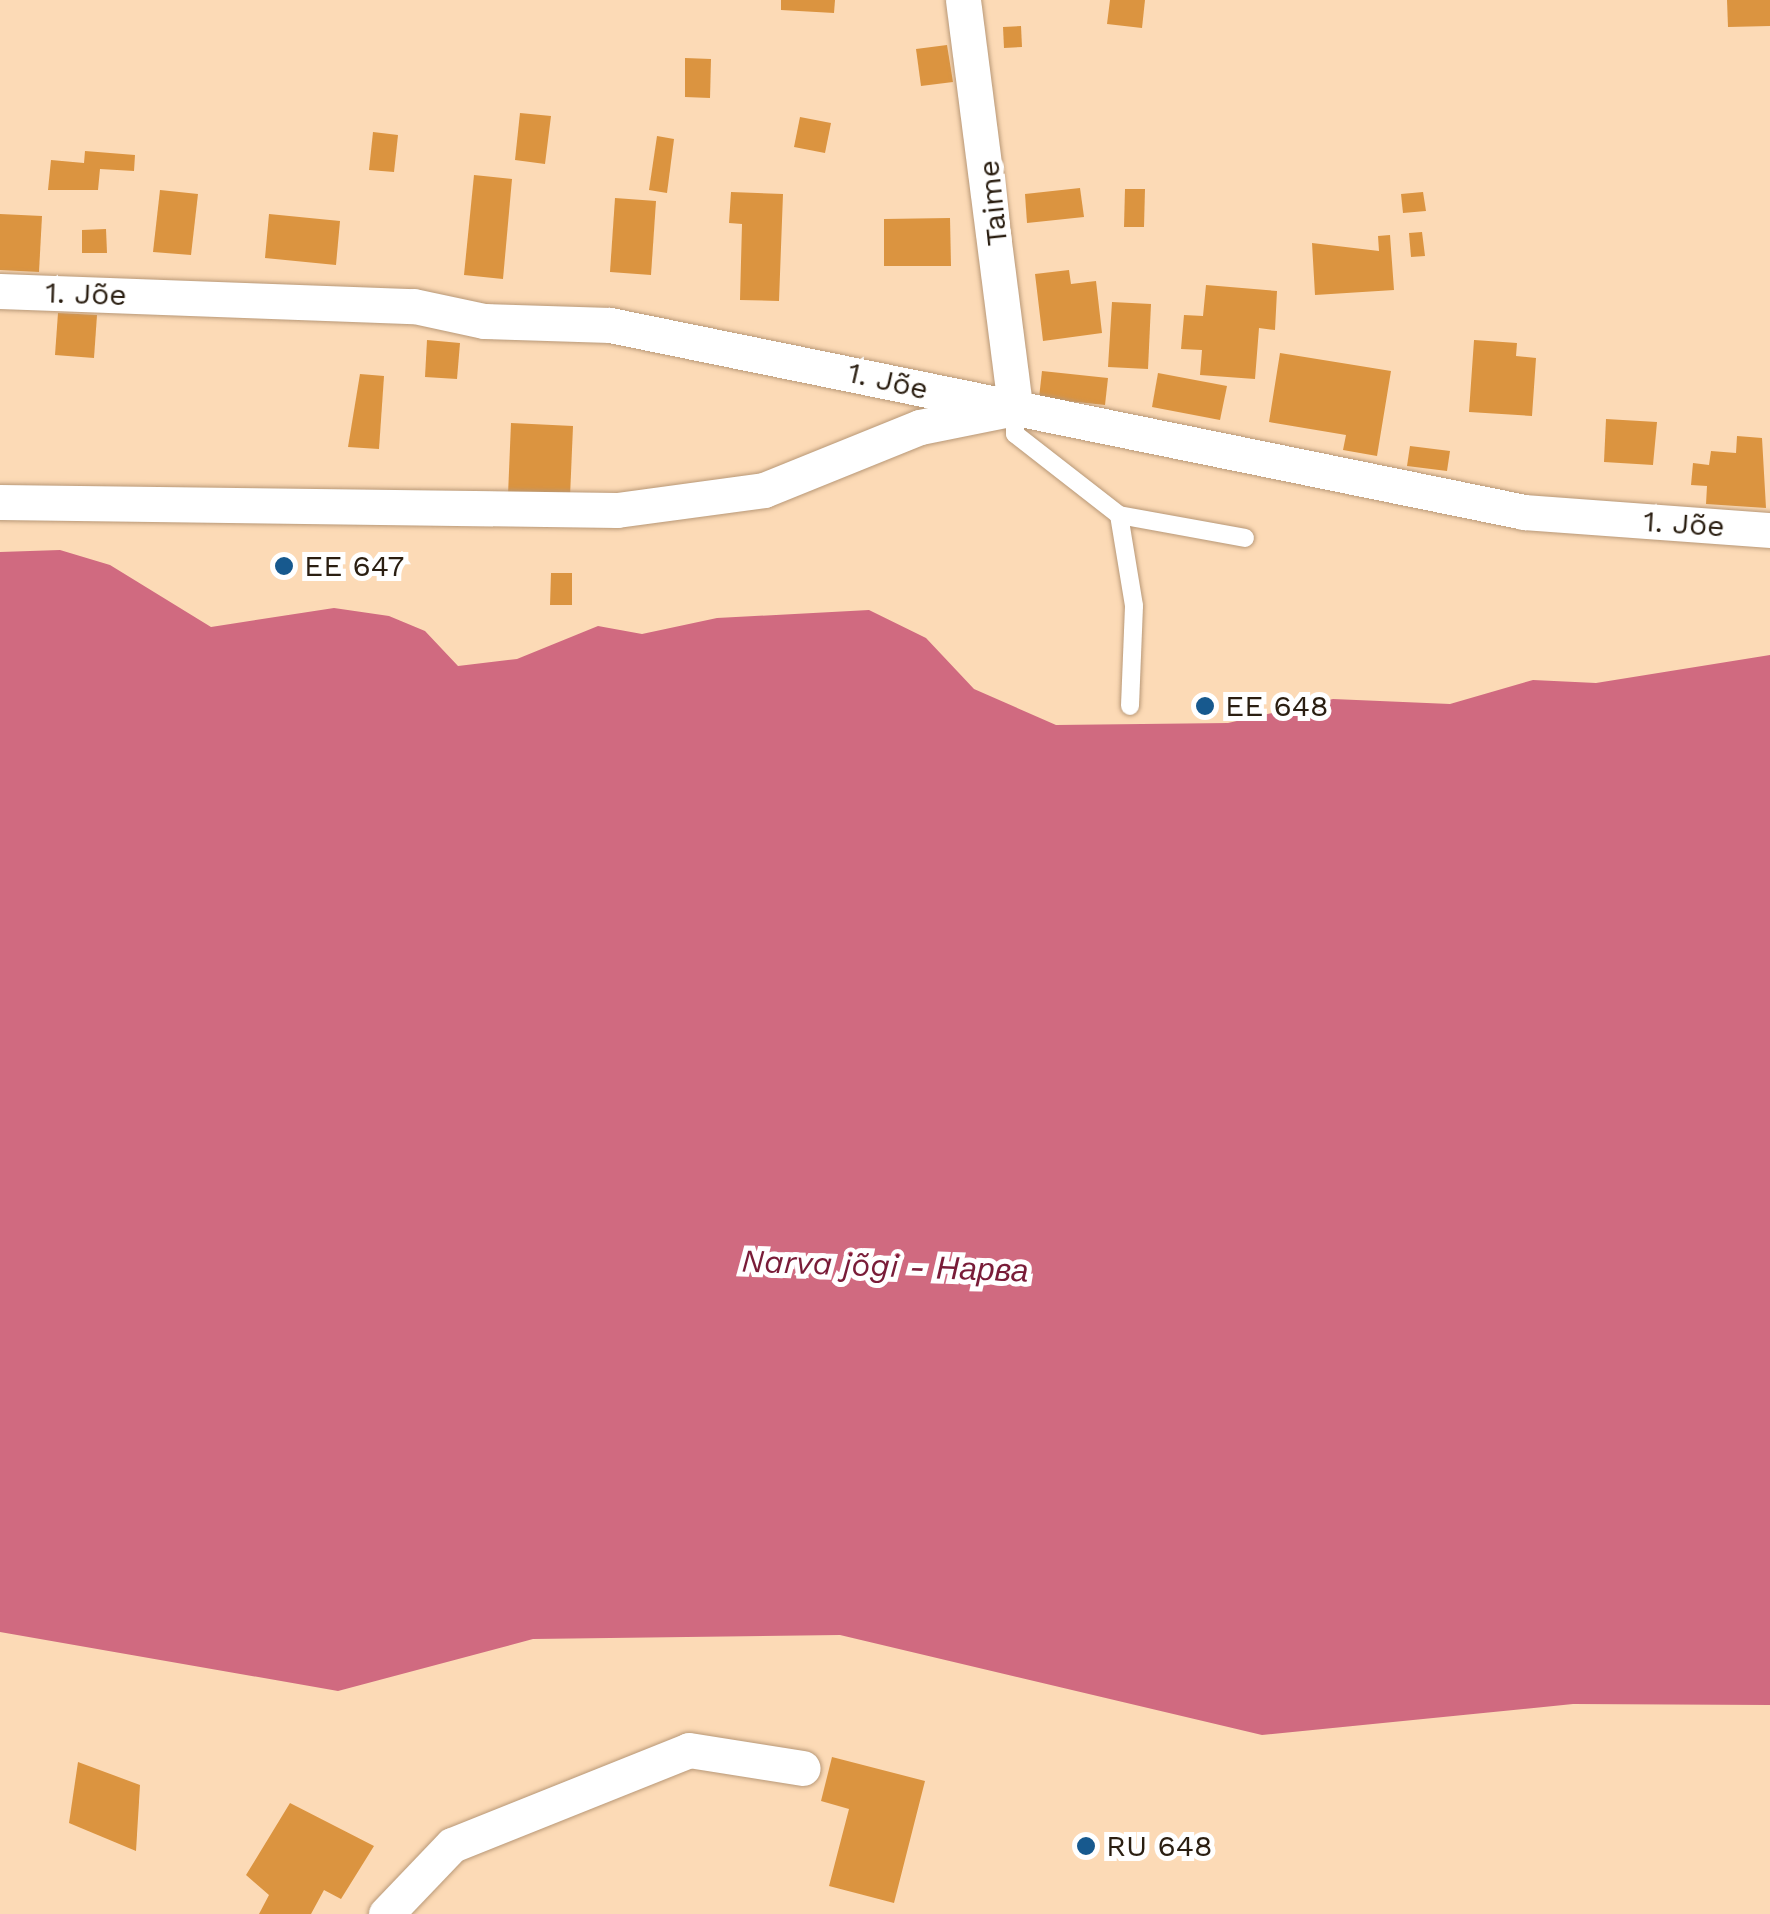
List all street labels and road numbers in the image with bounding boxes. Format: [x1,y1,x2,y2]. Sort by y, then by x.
street label: Taime [971,158,1015,248]
street label: 1. Jõe [44,275,128,313]
street label: 1. Jõe [844,354,932,408]
street label: 1. Jõe [1642,503,1726,545]

